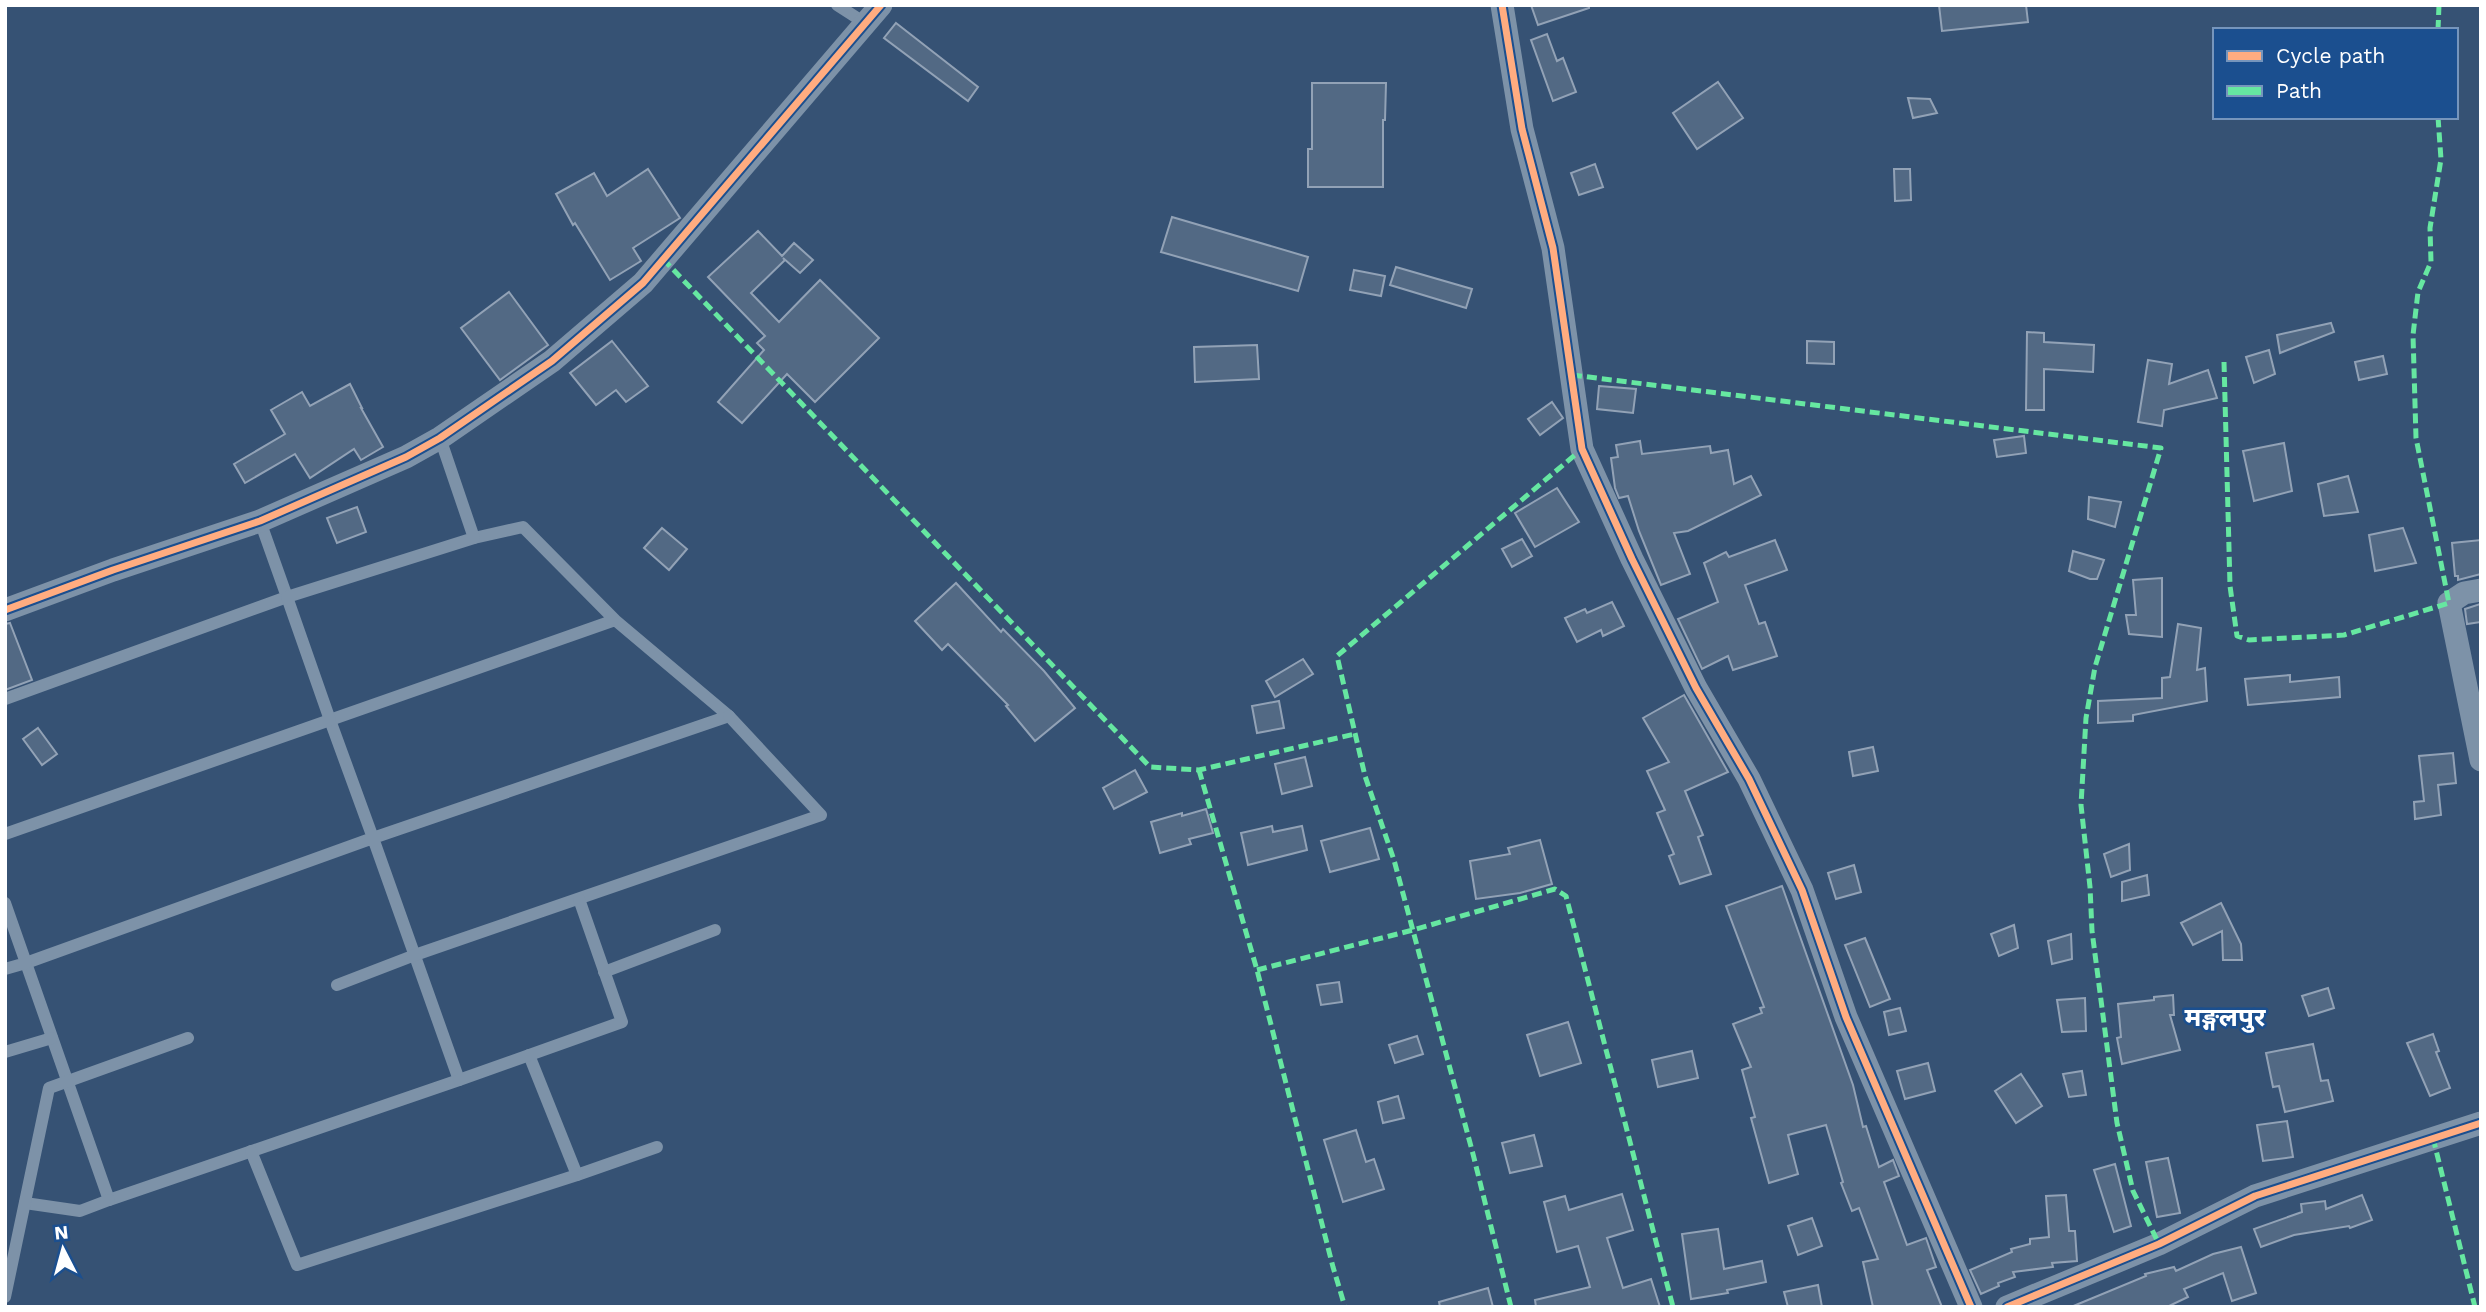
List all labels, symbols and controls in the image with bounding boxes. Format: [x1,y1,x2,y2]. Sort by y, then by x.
legend [2213,28,2458,119]
text: Cycle path [2276,43,2385,68]
text: Path [2276,78,2322,103]
district label: मङ्गलपुर [2184,1002,2266,1033]
north arrow [28,1214,98,1284]
text: N [53,1220,69,1245]

